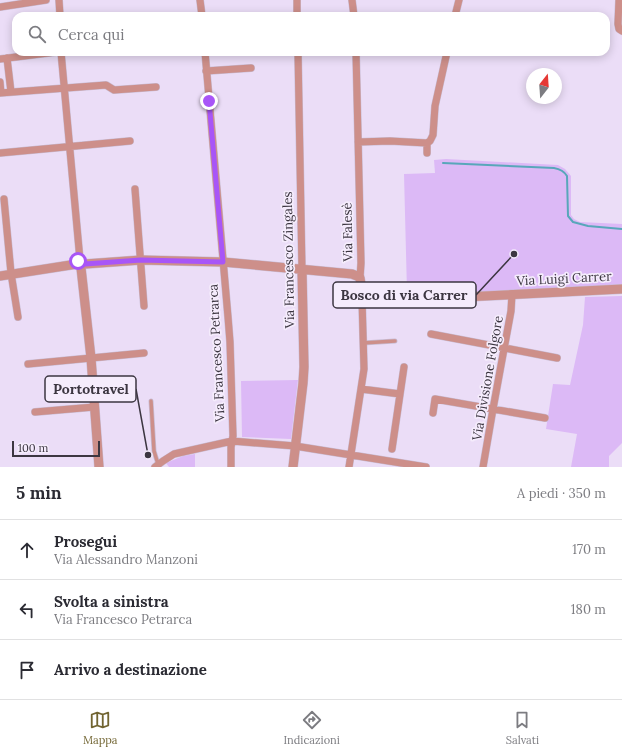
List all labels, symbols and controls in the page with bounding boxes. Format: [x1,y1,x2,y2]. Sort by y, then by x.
search box [12,12,610,56]
icon: search [26,23,48,45]
text: Cerca qui [58,25,124,44]
north arrow [526,68,562,104]
route end [200,92,218,110]
street label: Via Francesco Zingales [279,191,298,330]
street label: Via Falesè [338,202,357,263]
route start [69,252,87,270]
street label: Via Luigi Carrer [515,268,612,290]
callout: Bosco di via Carrer [333,282,476,308]
street label: Via Francesco Petrarca [204,283,229,423]
text: Bosco di via Carrer [340,286,468,304]
street label: Via Divisione Folgore [468,314,507,443]
callout: Portotravel [45,376,136,402]
text: Portotravel [53,380,130,398]
scale bar [12,439,100,458]
text: 100 m [18,441,48,455]
text: 5 min [16,482,62,504]
text: A piedi · 350 m [517,485,606,502]
text: Prosegui [54,532,117,551]
icon: ahead [16,539,38,561]
text: 170 m [572,541,606,558]
text: Via Alessandro Manzoni [54,551,198,568]
text: Svolta a sinistra [54,592,169,611]
icon: left [16,599,38,621]
text: 180 m [571,601,606,618]
text: Via Francesco Petrarca [54,611,192,628]
icon: arrive [16,659,38,681]
text: Arrivo a destinazione [54,660,207,679]
tab: Mappa [83,709,118,747]
tab: Indicazioni [283,709,340,747]
tab: Salvati [506,709,539,747]

